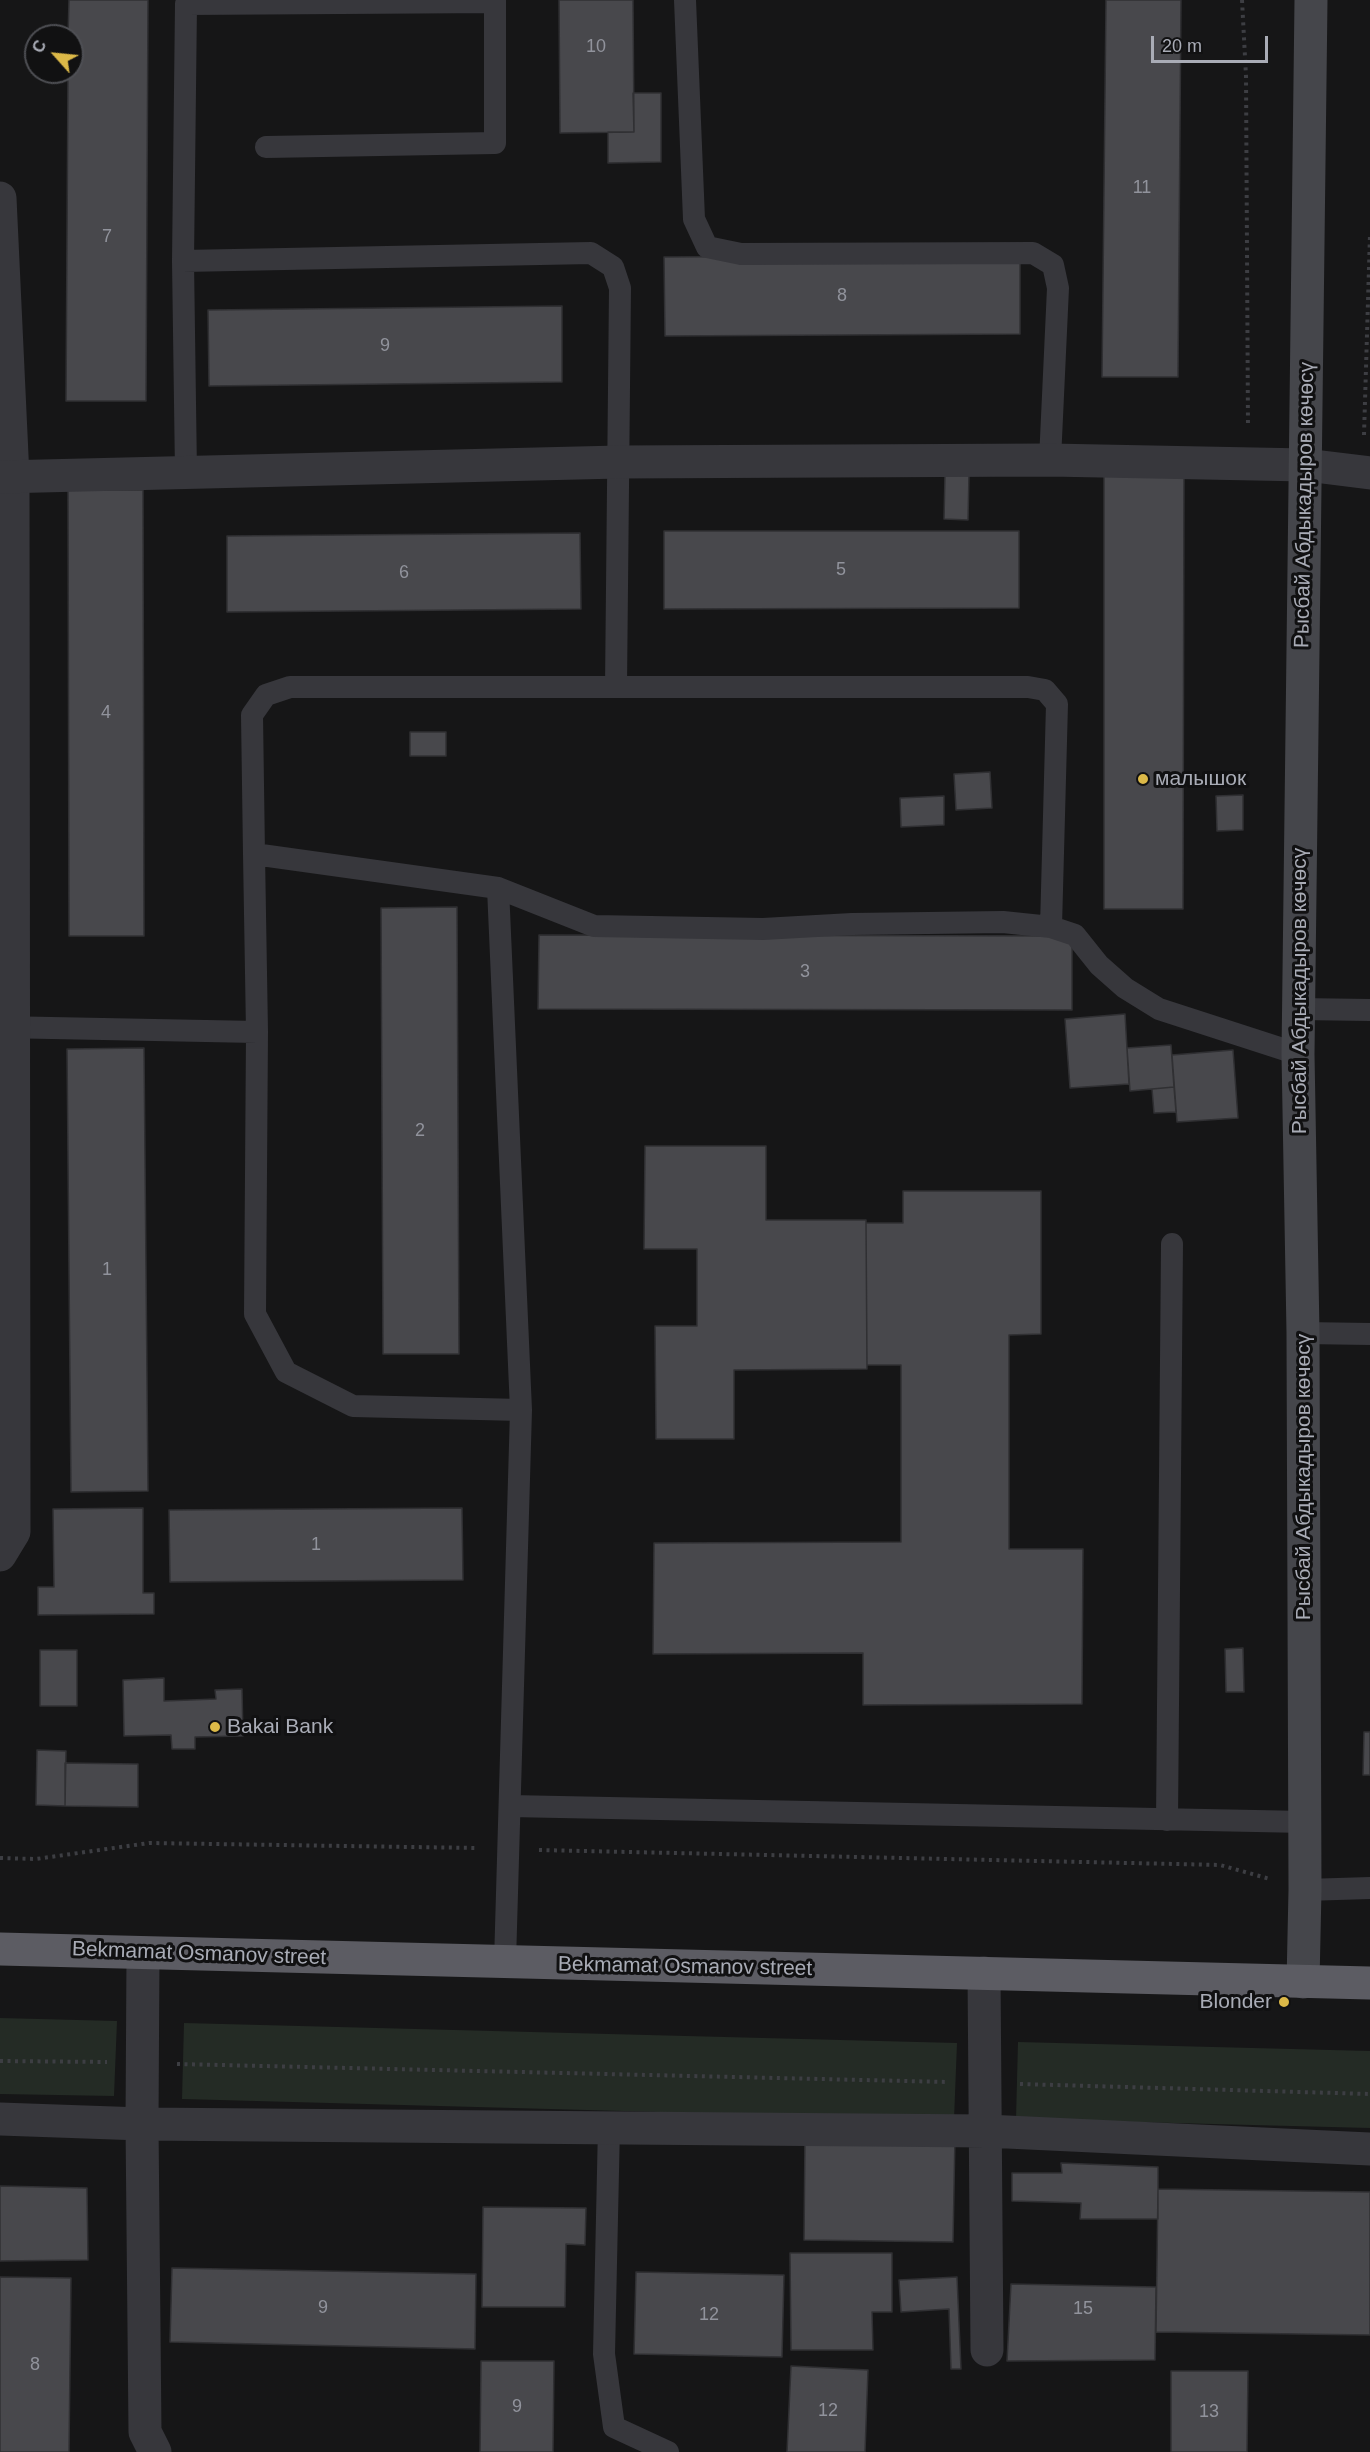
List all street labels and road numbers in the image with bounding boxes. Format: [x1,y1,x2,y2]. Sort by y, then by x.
street label: Рысбай Абдыкадыров көчөсү [1290,362,1320,648]
street label: Рысбай Абдыкадыров көчөсү [1287,848,1313,1134]
street label: Рысбай Абдыкадыров көчөсү [1291,1334,1317,1620]
street label: Bekmamat Osmanov street [71,1937,327,1971]
street label: Bekmamat Osmanov street [558,1952,812,1982]

